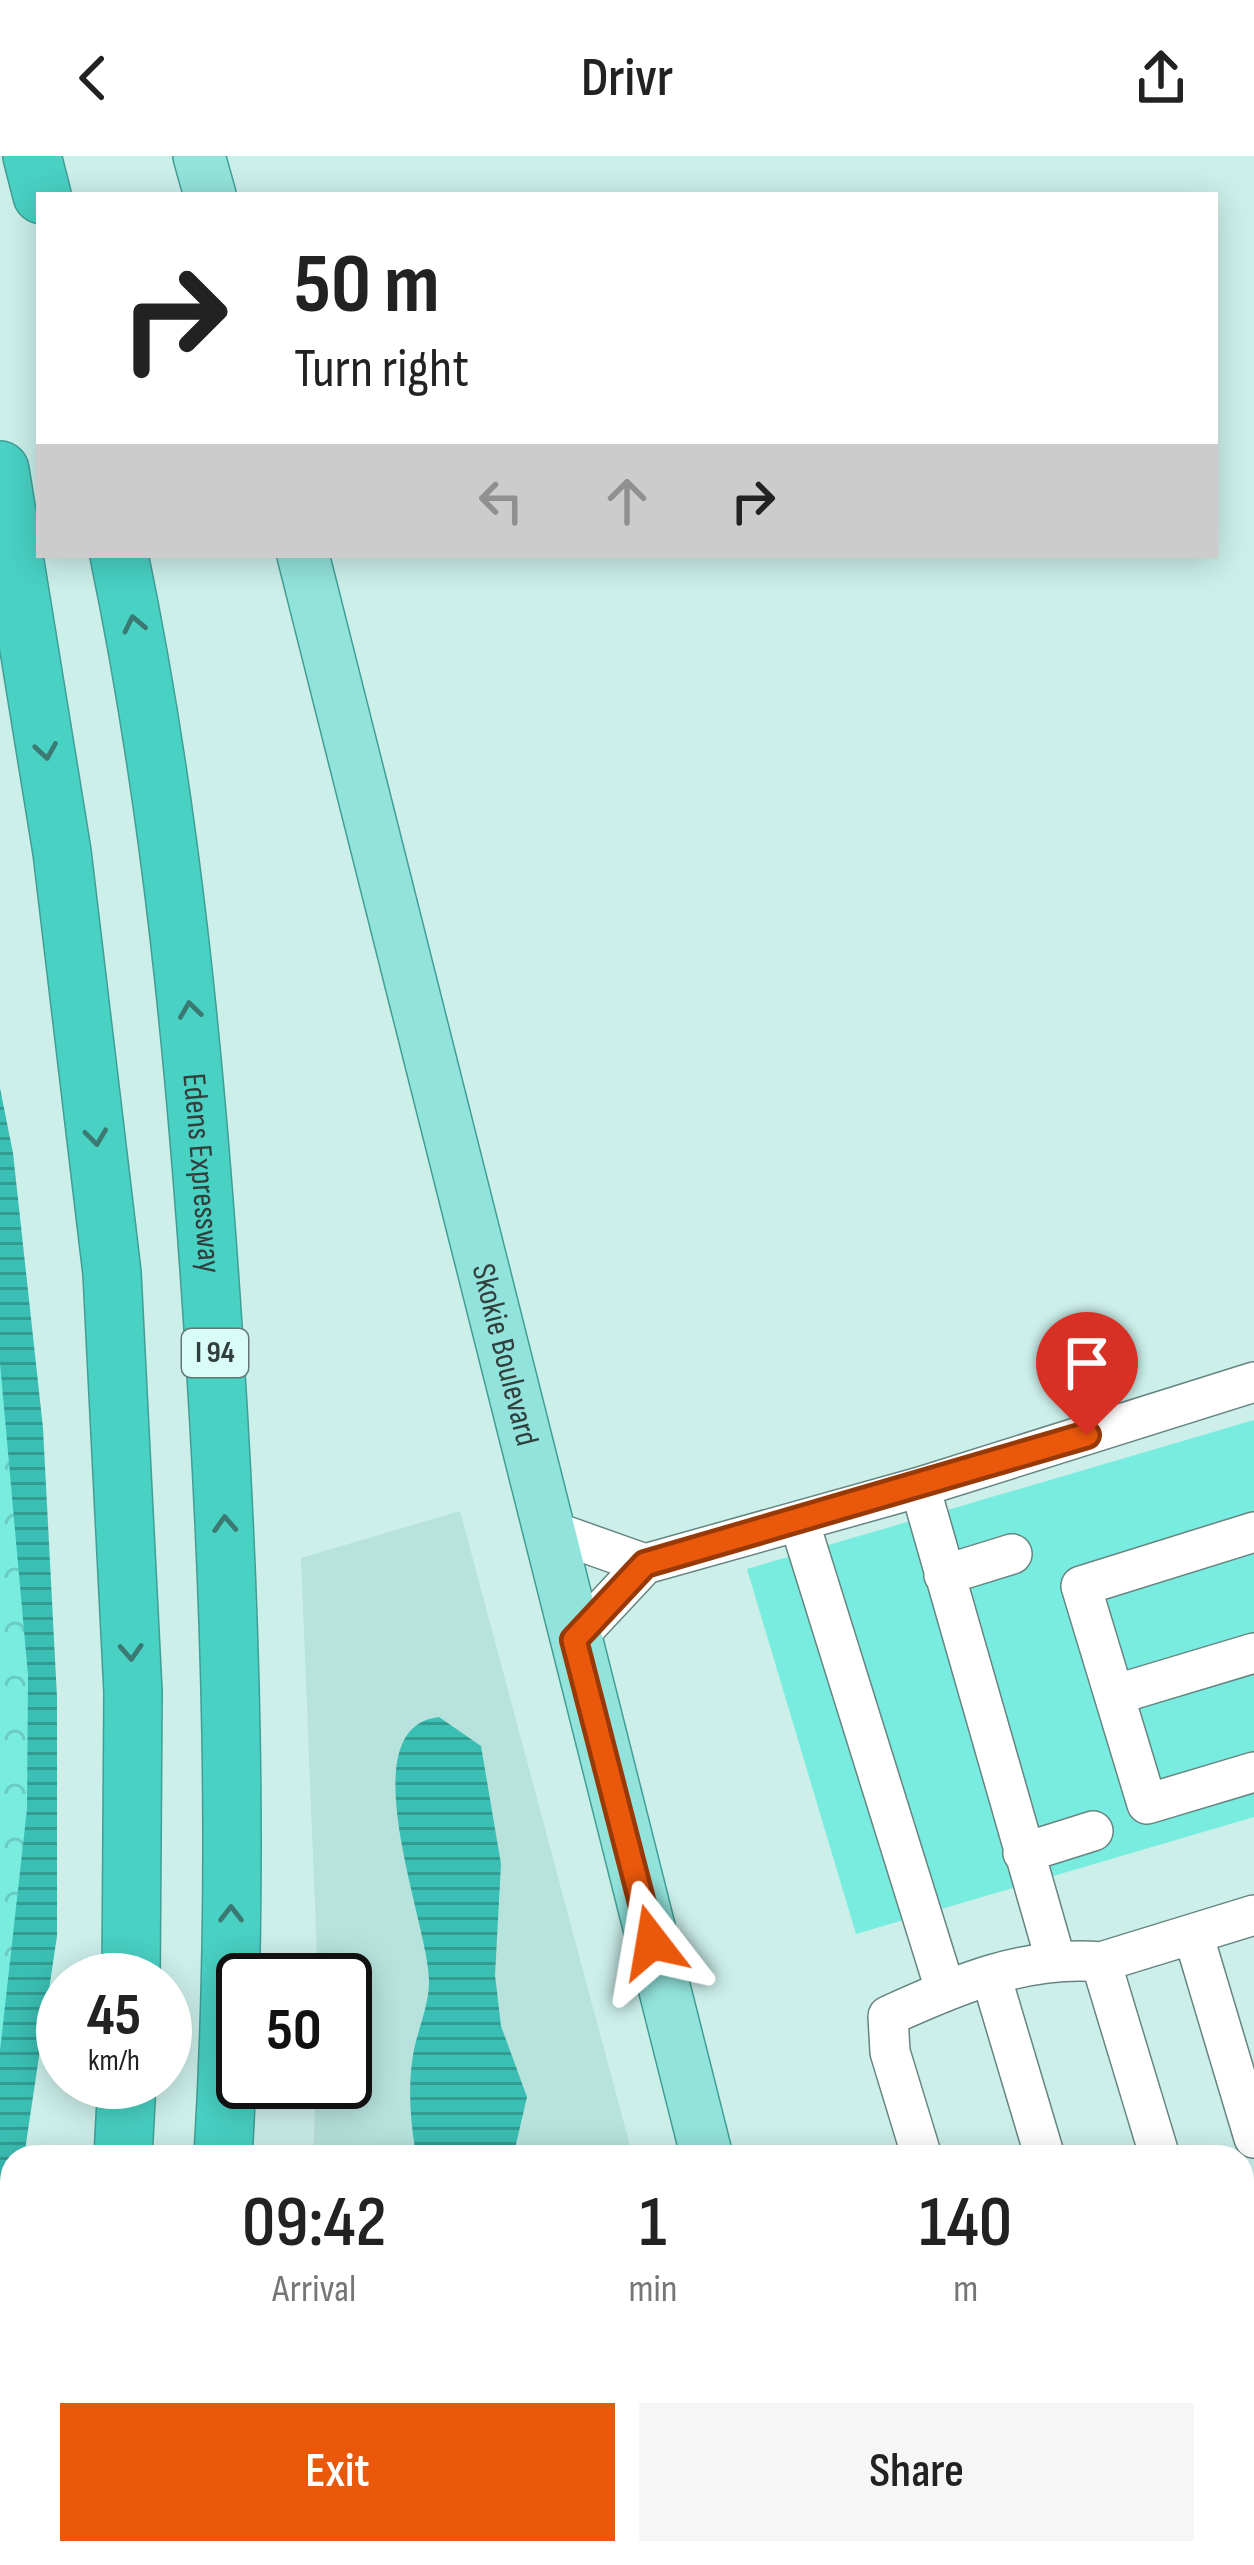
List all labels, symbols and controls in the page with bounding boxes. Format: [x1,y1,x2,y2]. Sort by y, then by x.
icon: back [60,45,126,111]
icon: share [1128,45,1194,111]
text: Drivr [581,46,673,111]
text: 50 m [294,235,440,336]
icon: right [96,240,252,396]
text: Turn right [294,337,469,402]
icon: left [468,468,534,534]
icon: ahead [594,468,660,534]
icon: right [720,468,786,534]
one-way arrow [122,614,147,634]
one-way arrow [32,741,58,761]
one-way arrow [178,1000,204,1019]
street label: Edens Expressway [173,1071,229,1275]
one-way arrow [83,1128,109,1147]
street label: Skokie Boulevard [463,1260,547,1450]
pin [1036,1312,1138,1435]
road number: I 94 [182,1329,248,1377]
icon: arrive [1054,1330,1120,1396]
one-way arrow [212,1514,238,1533]
one-way arrow [118,1643,144,1662]
position arrow [589,1879,715,2005]
one-way arrow [218,1904,244,1922]
speed limit sign: 50 [216,1953,372,2109]
text: 45 [87,1980,141,2052]
text: km/h [88,2043,140,2079]
text: 09:42 [242,2180,387,2267]
text: 1 [640,2180,666,2267]
text: 140 [919,2180,1012,2267]
text: Arrival [272,2266,356,2313]
text: min [628,2266,677,2313]
text: m [953,2266,978,2313]
button: Exit [60,2403,615,2541]
button: Share [639,2403,1194,2541]

